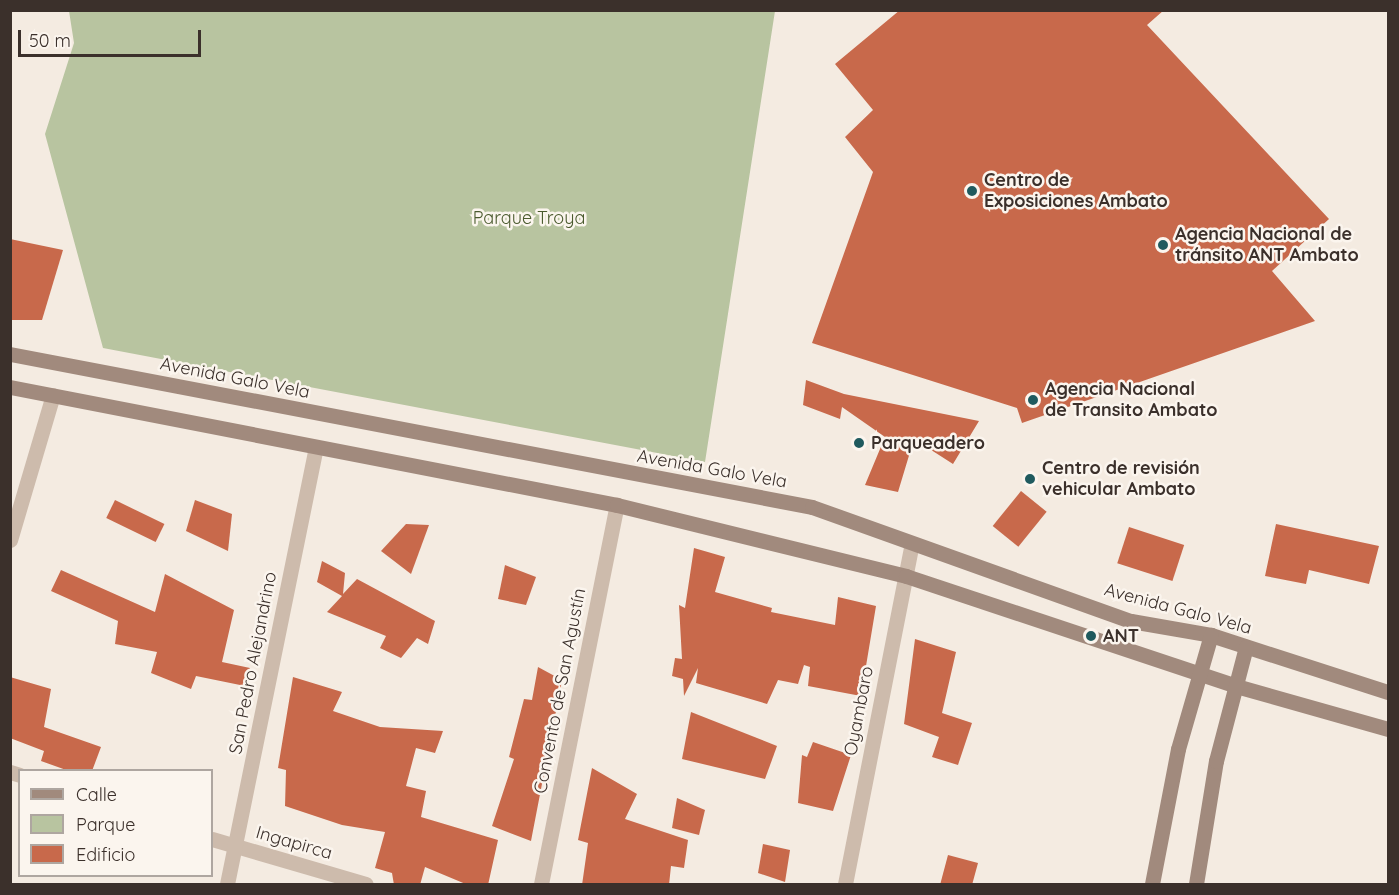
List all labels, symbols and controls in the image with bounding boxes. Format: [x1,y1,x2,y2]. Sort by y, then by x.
scale bar [21,18,204,56]
text: 50 m [29,29,71,52]
place label: Centro de Exposiciones Ambato [984,170,1168,213]
marker: Centro de Exposiciones Ambato [965,184,979,198]
park label: Parque Troya [473,207,585,229]
place label: Agencia Nacional de tránsito ANT Ambato [1175,224,1359,266]
marker: Agencia Nacional de tránsito ANT Ambato [1156,238,1170,252]
street label: Avenida Galo Vela [158,353,312,403]
place label: Agencia Nacional de Transito Ambato [1045,379,1217,422]
marker: Agencia Nacional de Transito Ambato [1026,393,1040,407]
place label: Parqueadero [871,432,985,454]
marker: Parqueadero [852,436,866,450]
street label: Avenida Galo Vela [635,445,789,493]
place label: Centro de revisión vehicular Ambato [1042,458,1200,500]
marker: Centro de revisión vehicular Ambato [1023,472,1037,486]
street label: San Pedro Alejandrino [225,570,281,756]
street label: Avenida Galo Vela [1102,579,1254,639]
street label: Convento de San Agustín [529,586,591,796]
place label: ANT [1103,625,1139,647]
marker: ANT [1084,629,1098,643]
street label: Oyambaro [840,664,878,758]
legend [18,769,213,877]
text: Calle [76,783,117,806]
text: Parque [76,813,135,836]
street label: Ingapirca [253,822,335,864]
text: Edificio [76,843,135,866]

